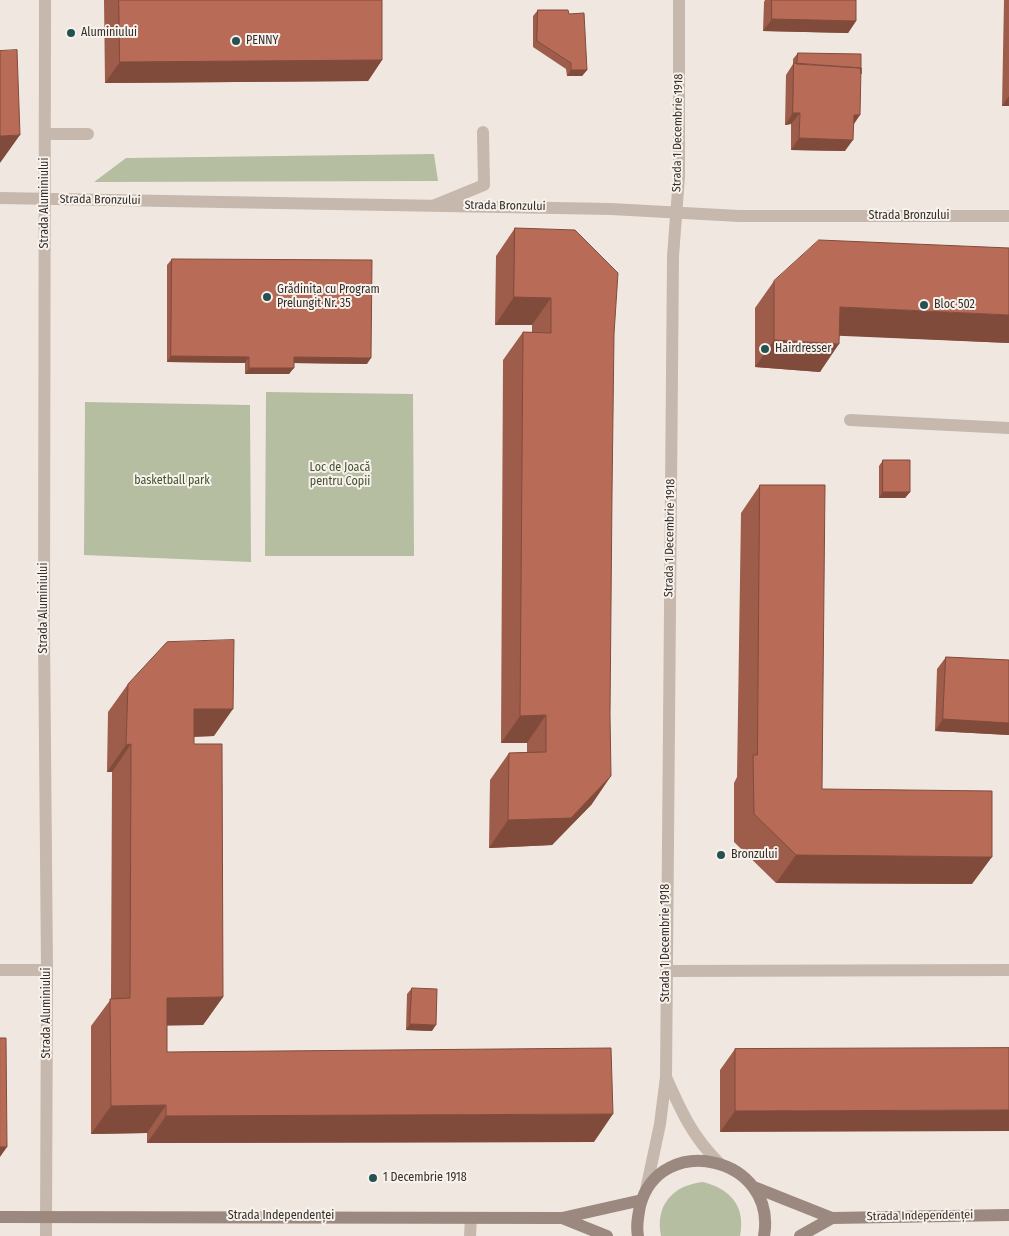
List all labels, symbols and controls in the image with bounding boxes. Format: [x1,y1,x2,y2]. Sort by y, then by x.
place label: Aluminiului [81,26,137,40]
marker: Aluminiului [65,27,77,39]
place label: PENNY [246,34,278,48]
marker: PENNY [230,35,242,47]
street label: Strada 1 Decembrie 1918 [670,74,686,192]
street label: Strada Aluminiului [38,158,52,248]
street label: Strada Bronzului [59,192,141,208]
street label: Strada Bronzului [464,198,546,214]
street label: Strada Bronzului [868,209,950,223]
place label: Grădinița cu Program Prelungit Nr. 35 [277,283,380,311]
marker: Grădinița cu Program Prelungit Nr. 35 [261,291,273,303]
place label: Bloc 502 [934,298,975,312]
marker: Bloc 502 [918,299,930,311]
place label: Hairdresser [775,342,831,356]
marker: Hairdresser [759,343,771,355]
park label: Loc de Joacă pentru Copii [310,461,370,489]
park label: basketball park [134,474,210,488]
street label: Strada 1 Decembrie 1918 [662,479,678,597]
street label: Strada Aluminiului [37,563,51,653]
place label: Bronzului [731,848,777,862]
marker: Bronzului [715,849,727,861]
street label: Strada 1 Decembrie 1918 [659,884,673,1002]
street label: Strada Aluminiului [40,968,54,1058]
place label: 1 Decembrie 1918 [383,1171,467,1185]
marker: 1 Decembrie 1918 [367,1172,379,1184]
street label: Strada Independenței [867,1208,973,1224]
street label: Strada Independenței [228,1209,334,1223]

